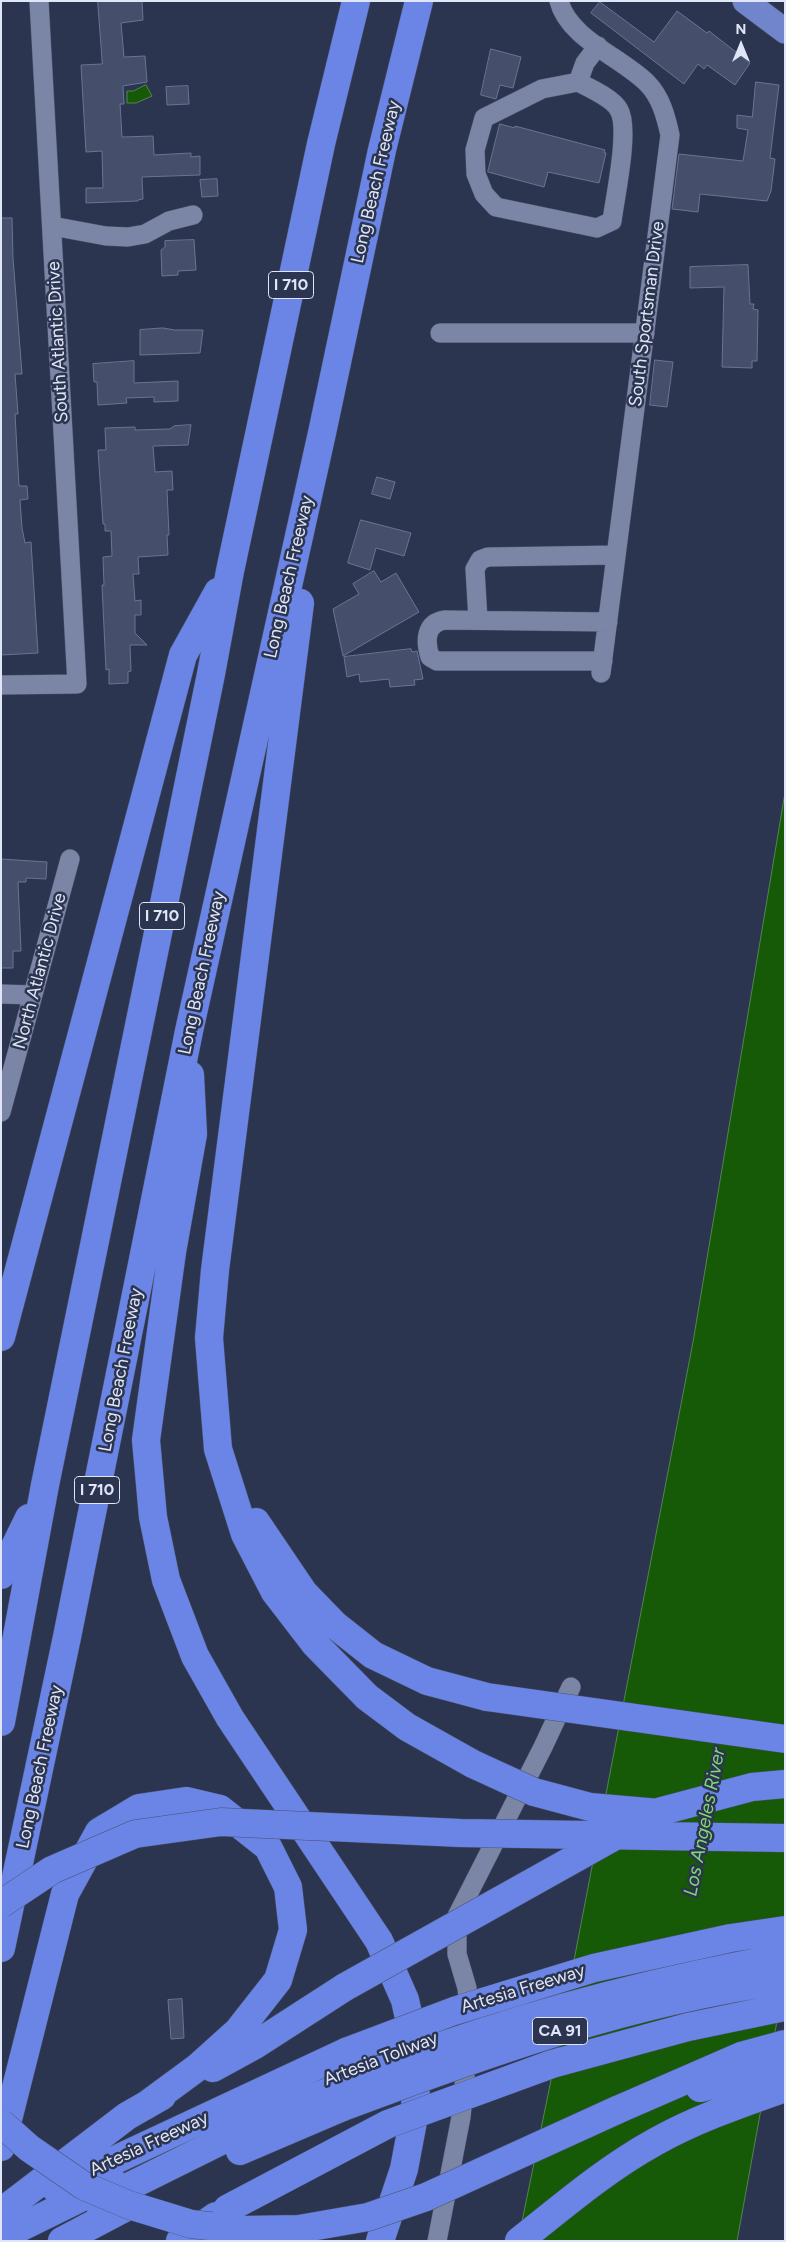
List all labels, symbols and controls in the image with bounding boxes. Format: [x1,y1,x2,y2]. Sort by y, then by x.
north arrow [716,20,766,70]
text: N [736,21,746,38]
street label: Long Beach Freeway [347,98,405,266]
street label: South Sportsman Drive [625,220,669,408]
street label: South Atlantic Drive [43,261,73,423]
road number: I 710 [268,272,314,298]
street label: Long Beach Freeway [260,493,318,661]
street label: Long Beach Freeway [174,889,230,1057]
street label: North Atlantic Drive [9,891,71,1051]
road number: I 710 [140,902,184,929]
street label: Long Beach Freeway [95,1286,147,1454]
road number: I 710 [74,1476,120,1504]
street label: Long Beach Freeway [12,1683,68,1851]
water label: Los Angeles River [679,1746,731,1898]
street label: Artesia Freeway [458,1960,588,2018]
road number: CA 91 [532,2018,588,2044]
street label: Artesia Tollway [321,2027,441,2091]
street label: Artesia Freeway [86,2107,212,2181]

